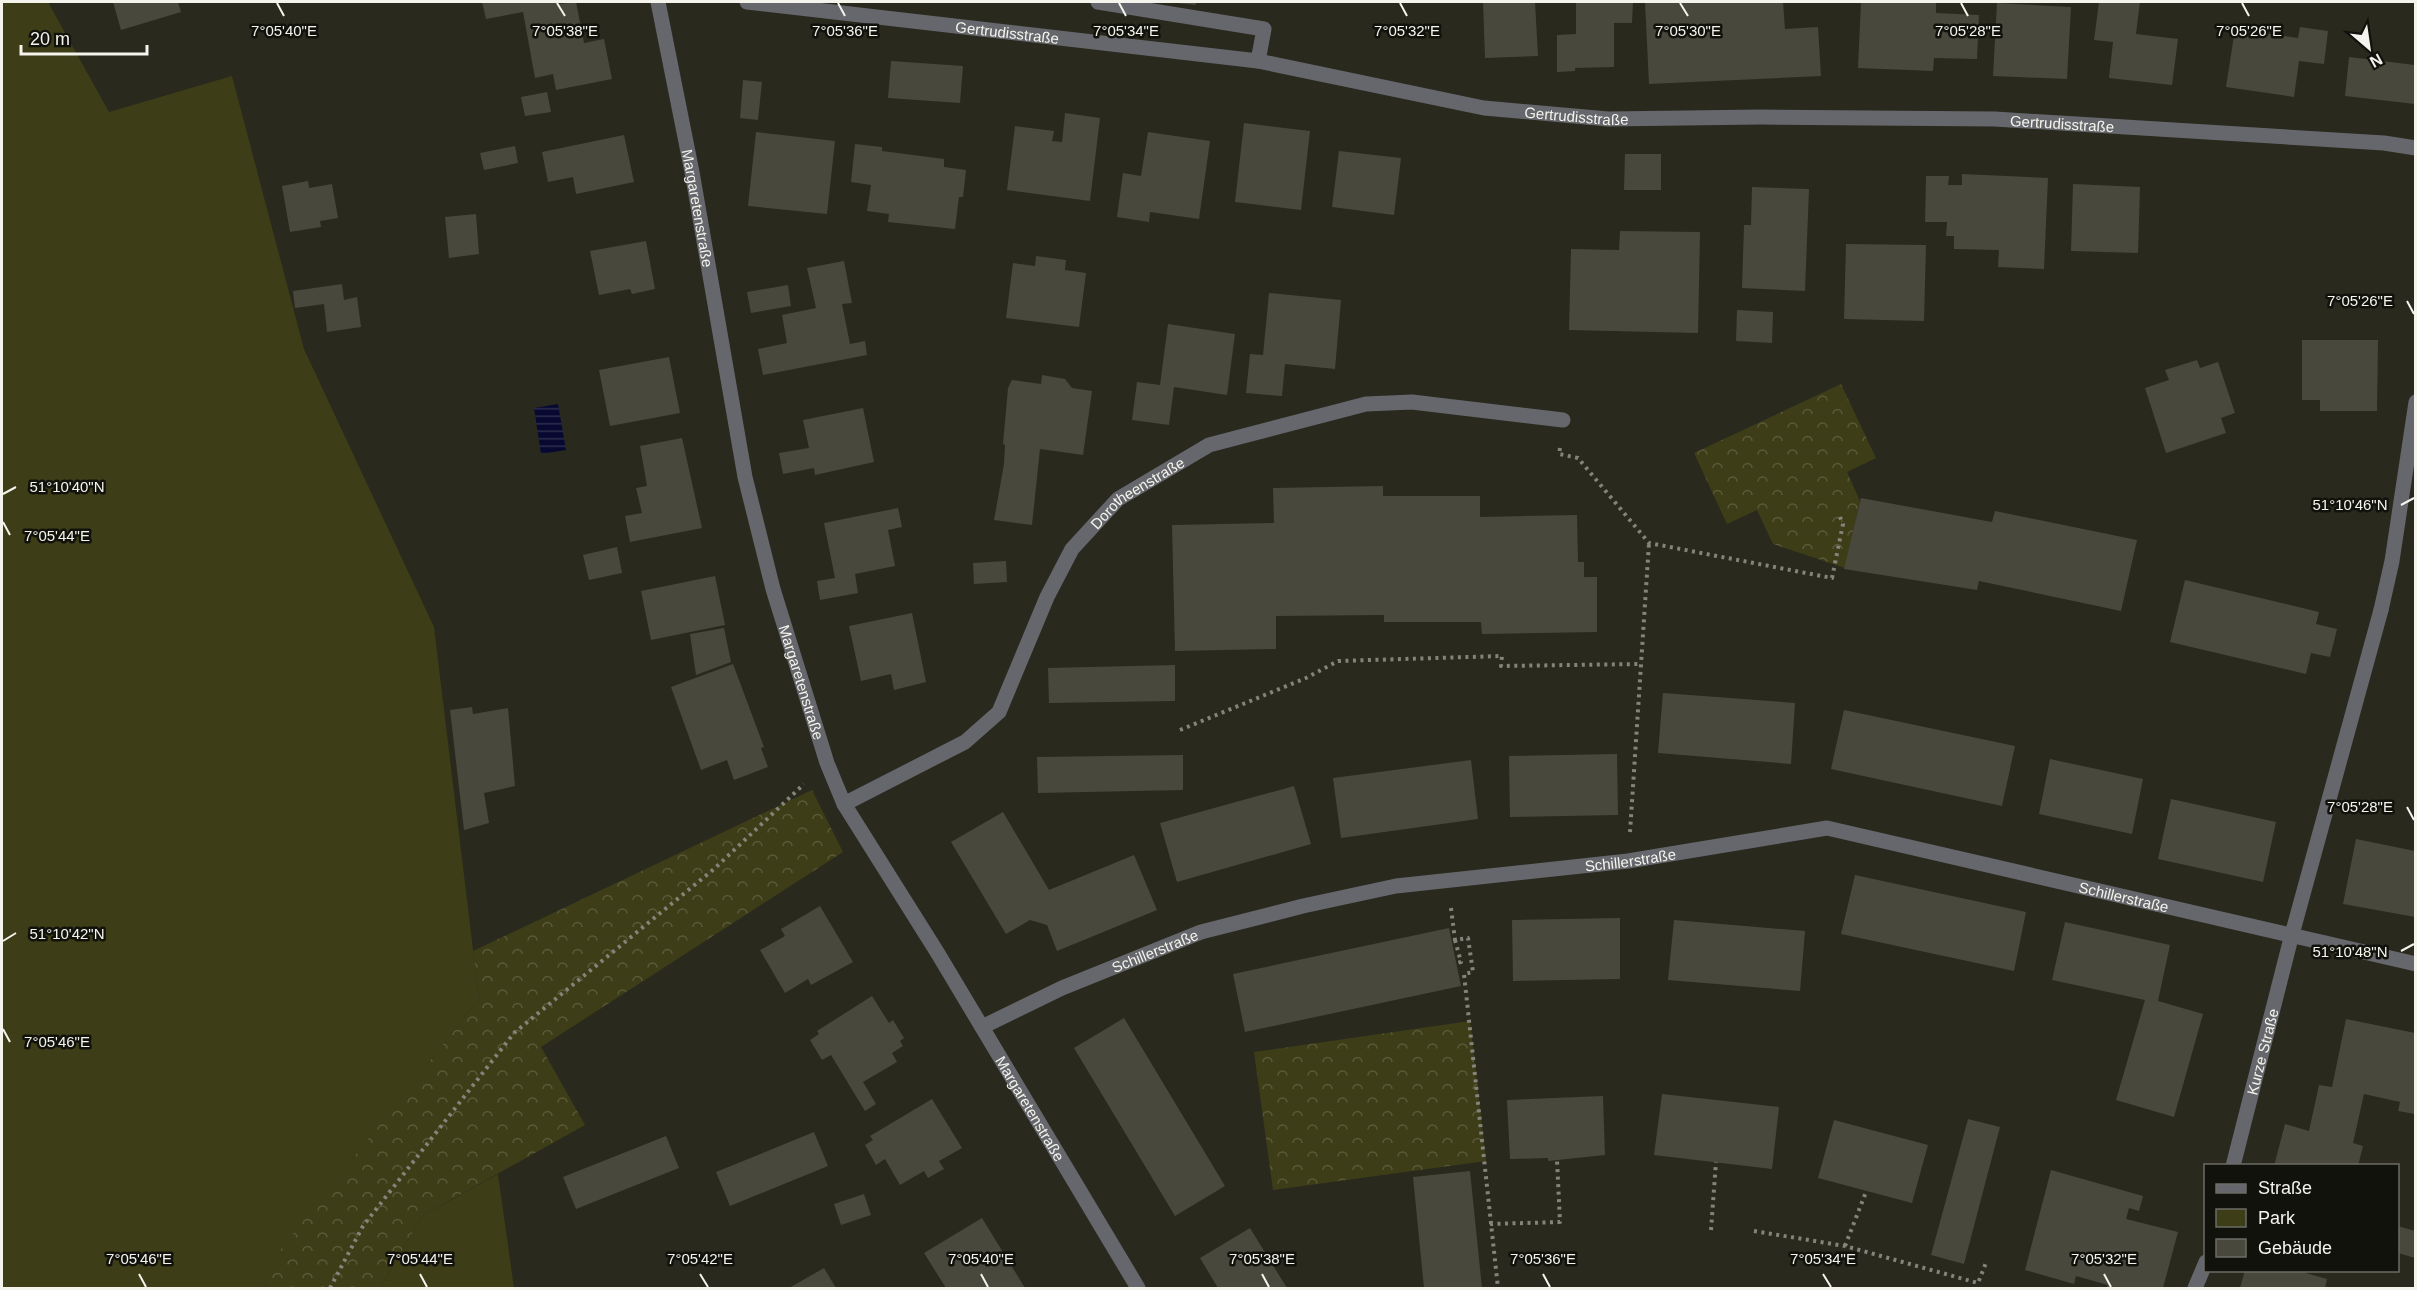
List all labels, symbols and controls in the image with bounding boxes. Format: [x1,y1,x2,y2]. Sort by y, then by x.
scale bar [21,18,147,56]
street label: Gertrudisstraße [955,18,1060,46]
north arrow [2339,18,2399,78]
text: 7°05'40"E [251,22,317,39]
text: 7°05'38"E [532,22,598,39]
text: 7°05'36"E [812,22,878,39]
text: 7°05'34"E [1093,22,1159,39]
text: 7°05'32"E [1374,22,1440,39]
text: 7°05'30"E [1655,22,1721,39]
text: 7°05'28"E [1935,22,2001,39]
text: 7°05'26"E [2216,22,2282,39]
text: 20 m [30,29,70,49]
text: N [2367,50,2385,71]
street label: Gertrudisstraße [1524,103,1629,128]
street label: Gertrudisstraße [2010,111,2115,135]
street label: Margaretenstraße [679,148,717,268]
text: 7°05'26"E [2327,292,2393,309]
street label: Dorotheenstraße [1087,453,1187,532]
text: 51°10'40"N [29,478,105,495]
text: 51°10'46"N [2312,496,2388,513]
text: 7°05'44"E [24,527,90,544]
street label: Margaretenstraße [776,623,828,742]
text: 7°05'28"E [2327,798,2393,815]
street label: Schillerstraße [1584,845,1677,874]
street label: Schillerstraße [2077,878,2171,915]
text: 51°10'42"N [29,925,105,942]
street label: Schillerstraße [1109,926,1200,976]
text: 51°10'48"N [2312,943,2388,960]
street label: Kurze Straße [2243,1007,2281,1097]
text: 7°05'46"E [24,1033,90,1050]
street label: Margaretenstraße [993,1053,1068,1164]
legend [2204,1164,2399,1272]
text: Straße [2258,1178,2312,1198]
text: Park [2258,1208,2296,1228]
text: Gebäude [2258,1238,2332,1258]
text: 7°05'46"E [106,1250,172,1267]
text: 7°05'44"E [387,1250,453,1267]
text: 7°05'42"E [667,1250,733,1267]
text: 7°05'40"E [948,1250,1014,1267]
text: 7°05'38"E [1229,1250,1295,1267]
text: 7°05'36"E [1510,1250,1576,1267]
text: 7°05'34"E [1790,1250,1856,1267]
text: 7°05'32"E [2071,1250,2137,1267]

